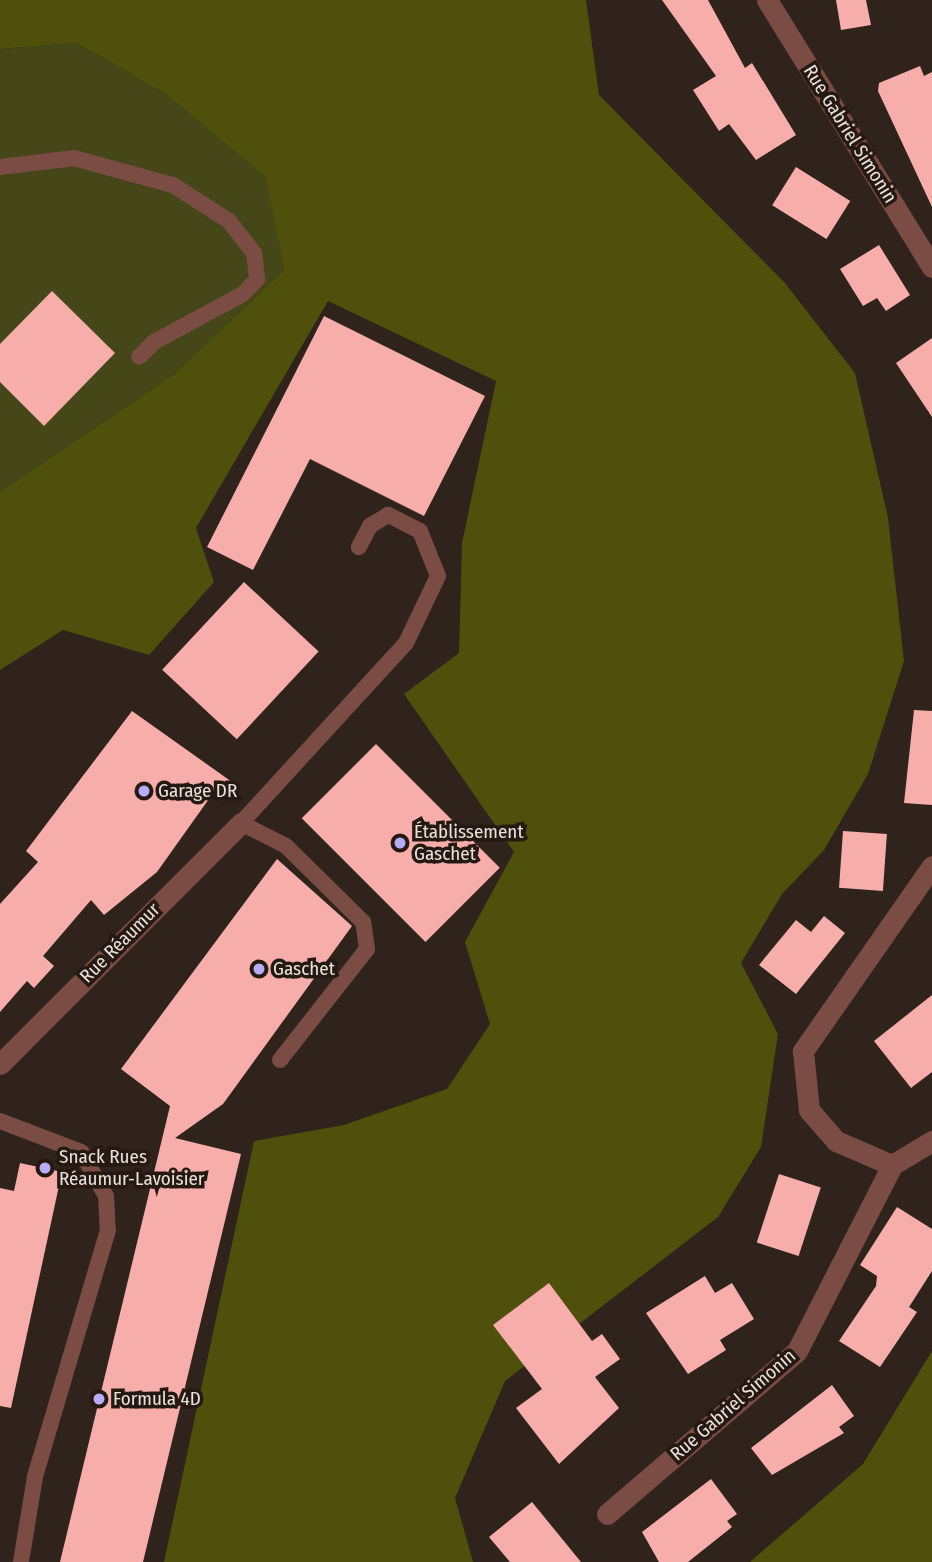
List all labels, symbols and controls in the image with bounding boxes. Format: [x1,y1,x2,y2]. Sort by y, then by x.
street label: Rue Gabriel Simonin [798,61,902,207]
place label: Garage DR [158,780,237,802]
marker: Garage DR [136,783,152,799]
place label: Établissement Gaschet [414,821,524,865]
marker: Établissement Gaschet [392,835,408,851]
street label: Rue Réaumur [75,898,165,988]
place label: Gaschet [273,958,335,980]
marker: Gaschet [251,961,267,977]
place label: Snack Rues Réaumur-Lavoisier [59,1146,204,1190]
marker: Snack Rues Réaumur-Lavoisier [37,1160,53,1176]
street label: Rue Gabriel Simonin [666,1344,800,1466]
place label: Formula 4D [113,1388,201,1410]
marker: Formula 4D [91,1391,107,1407]

